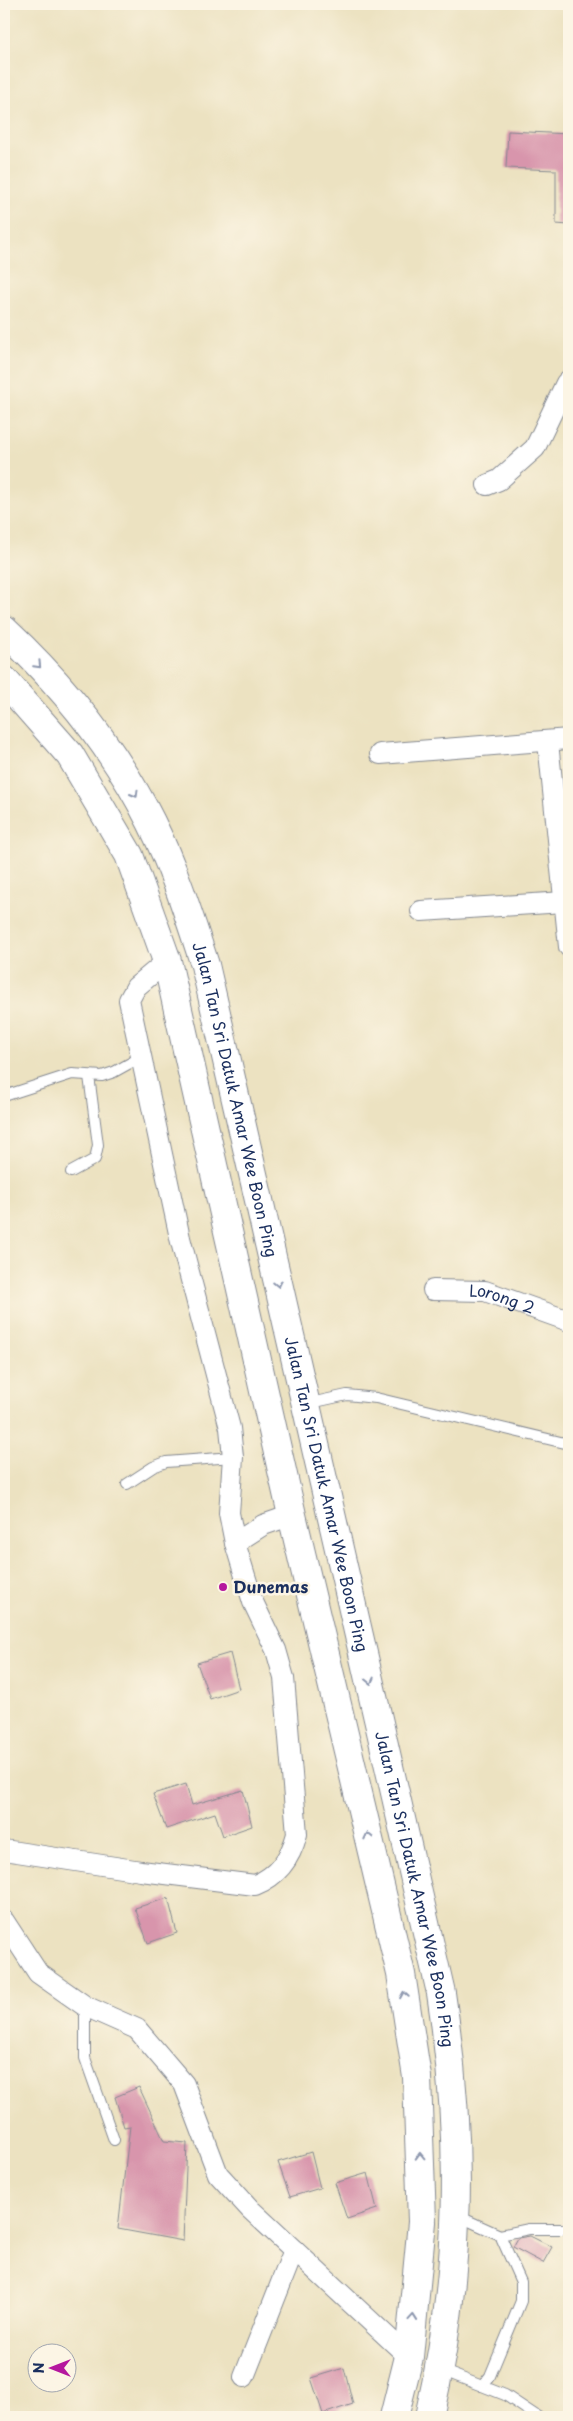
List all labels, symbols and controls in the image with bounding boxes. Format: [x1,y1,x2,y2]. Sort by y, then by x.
one-way arrow [32,659,41,668]
one-way arrow [129,789,139,798]
street label: Jalan Tan Sri Datuk Amar Wee Boon Ping [187,938,285,1259]
street label: Lorong 2 [469,1278,538,1319]
one-way arrow [272,1280,283,1289]
street label: Jalan Tan Sri Datuk Amar Wee Boon Ping [280,1334,375,1654]
place label: Dunemas [233,1574,309,1598]
marker: Dunemas [217,1581,229,1593]
one-way arrow [364,1677,375,1686]
street label: Jalan Tan Sri Datuk Amar Wee Boon Ping [370,1729,461,2049]
one-way arrow [363,1832,374,1841]
one-way arrow [400,1990,410,1999]
one-way arrow [415,2152,425,2160]
one-way arrow [407,2314,418,2322]
north arrow [28,2344,78,2394]
text: N [28,2362,49,2374]

